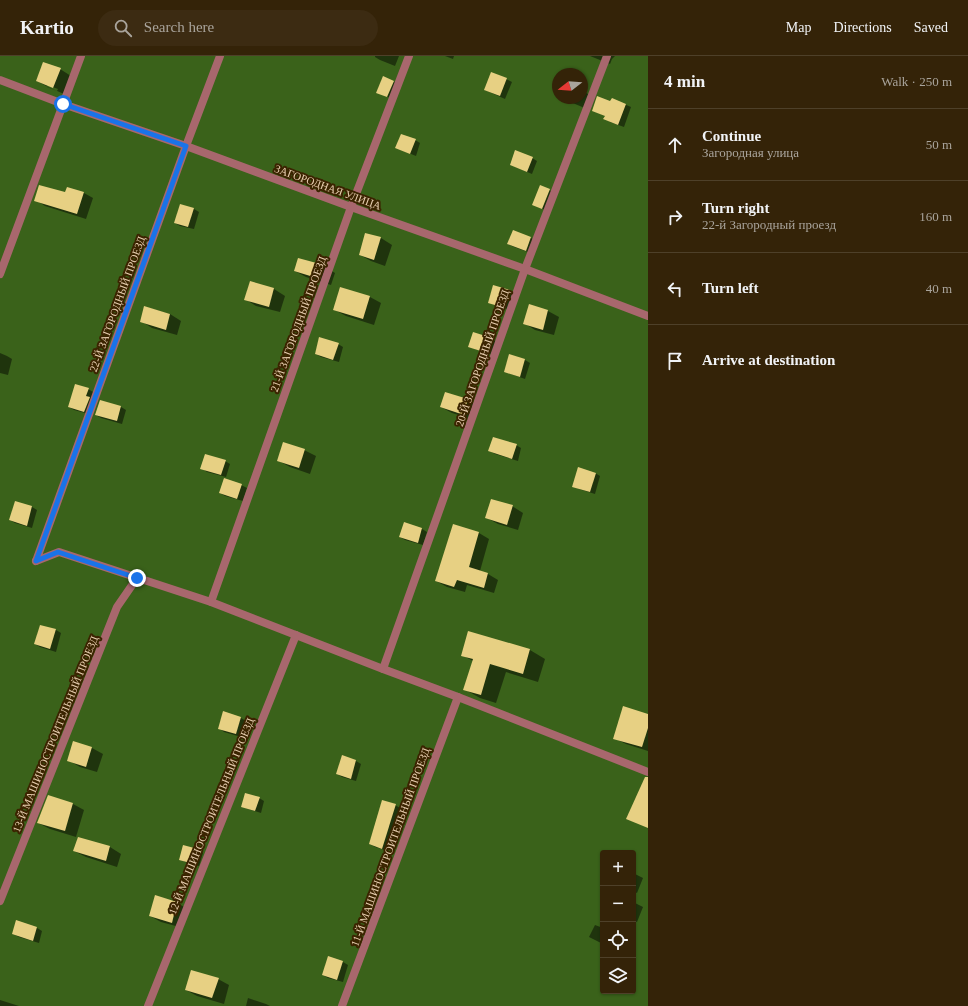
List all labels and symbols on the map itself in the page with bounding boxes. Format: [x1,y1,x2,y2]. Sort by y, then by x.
north arrow [552,68,588,104]
route start [54,95,72,113]
street label: ЗАГОРОДНАЯ УЛИЦА [273,162,383,212]
street label: 22-Й ЗАГОРОДНЫЙ ПРОЕЗД [87,234,147,374]
street label: 21-Й ЗАГОРОДНЫЙ ПРОЕЗД [268,254,328,394]
street label: 20-Й ЗАГОРОДНЫЙ ПРОЕЗД [453,288,511,428]
route end [128,569,146,587]
street label: 13-Й МАШИНОСТРОИТЕЛЬНЫЙ ПРОЕЗД [10,633,100,834]
street label: 12-Й МАШИНОСТРОИТЕЛЬНЫЙ ПРОЕЗД [166,715,256,916]
street label: 11-Й МАШИНОСТРОИТЕЛЬНЫЙ ПРОЕЗД [348,746,432,948]

